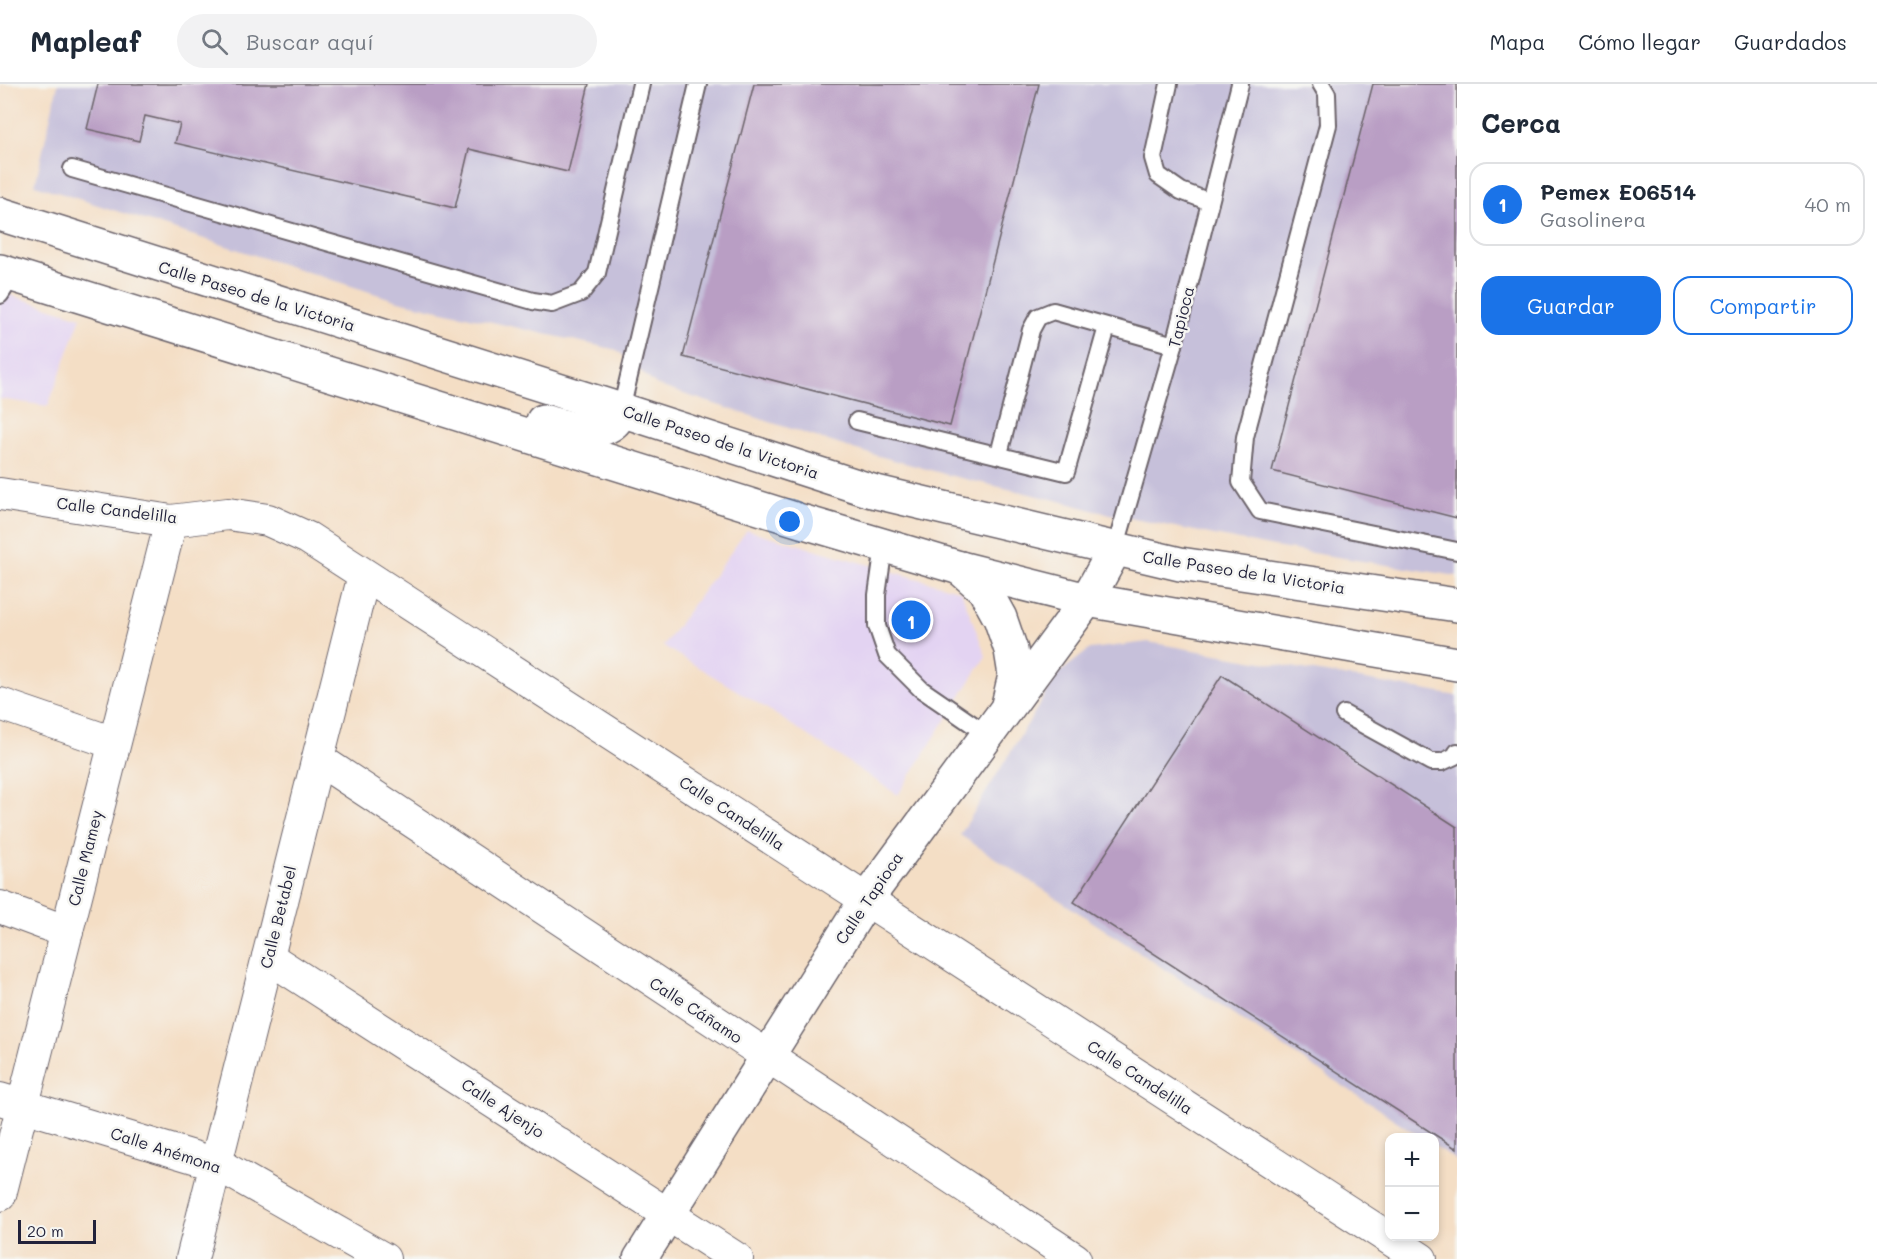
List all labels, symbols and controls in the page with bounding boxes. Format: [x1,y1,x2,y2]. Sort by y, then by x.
search box [177,14,597,68]
text: Mapleaf [30,23,141,59]
icon: search [198,25,231,58]
text: Buscar aquí [246,27,374,56]
text: Mapa [1489,28,1545,55]
text: Cómo llegar [1578,28,1701,55]
text: Guardados [1734,28,1847,55]
text: Cerca [1481,106,1561,140]
text: Pemex E06514 [1540,177,1696,206]
text: 1 [1498,191,1507,217]
text: 40 m [1805,191,1851,217]
text: Gasolinera [1540,206,1646,232]
street label: Calle Paseo de la Victoria [156,256,358,336]
button: Guardar [1481,276,1661,335]
button: Compartir [1673,276,1853,335]
street label: Tapioca [1163,284,1198,350]
street label: Calle Paseo de la Victoria [621,400,822,483]
street label: Calle Candelilla [55,492,179,527]
your location [775,507,804,536]
street label: Calle Paseo de la Victoria [1141,545,1347,598]
pin: 1 [892,598,930,642]
street label: Calle Candelilla [676,771,789,855]
street label: Calle Mamey [62,808,107,908]
street label: Calle Tapioca [830,847,907,948]
street label: Calle Betabel [255,863,300,971]
street label: Calle Cáñamo [646,972,747,1048]
street label: Calle Candelilla [1084,1035,1197,1119]
street label: Calle Ajenjo [458,1073,549,1142]
street label: Calle Anémona [108,1122,224,1177]
map controls [1385,1133,1439,1241]
button: + [1385,1133,1439,1187]
button: − [1385,1187,1439,1241]
scale bar [18,1217,96,1244]
text: 20 m [27,1220,64,1241]

